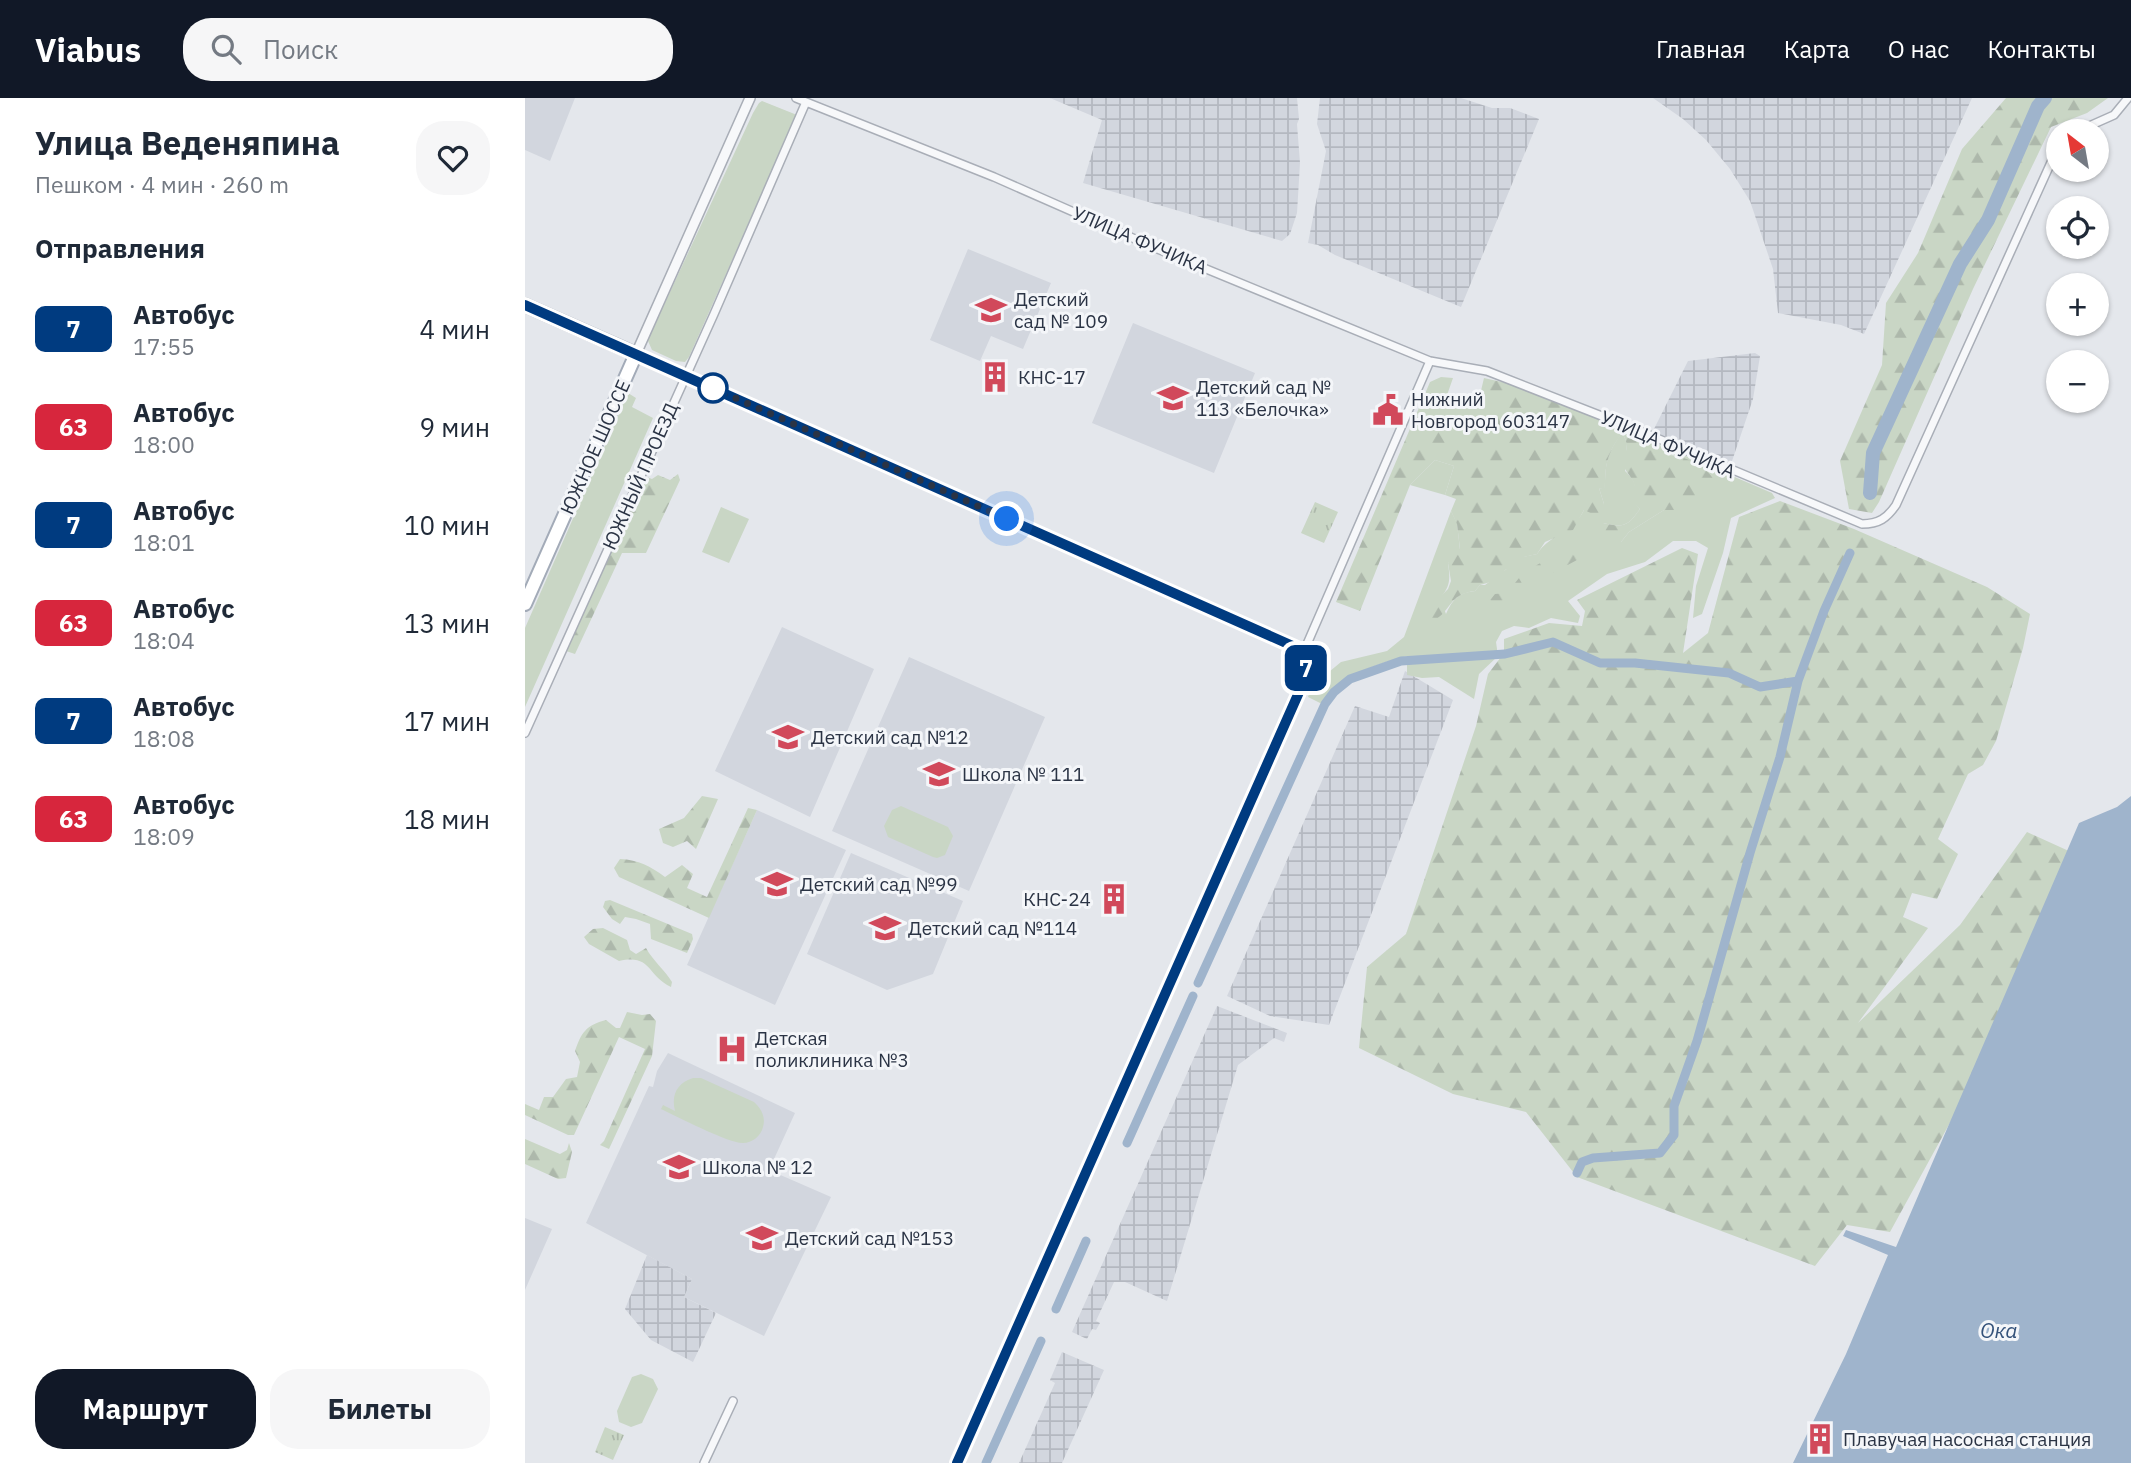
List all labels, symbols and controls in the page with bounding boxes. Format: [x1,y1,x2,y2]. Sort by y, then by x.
search box [183,18,673,81]
text: Viabus [35,28,141,71]
icon: search [207,30,245,68]
text: Поиск [263,32,338,66]
text: Главная [1656,33,1746,65]
text: Карта [1784,33,1850,65]
text: О нас [1888,33,1949,65]
text: Контакты [1987,33,2096,65]
north arrow [2046,119,2109,182]
map controls [2046,119,2109,413]
text: Улица Веденяпина [35,121,340,164]
button: heart [416,121,490,195]
text: Пешком · 4 мин · 260 m [35,169,289,199]
button: locate [2046,196,2109,259]
street label: УЛИЦА ФУЧИКА [1069,201,1211,279]
text: Отправления [35,231,205,265]
button: + [2046,273,2109,336]
place label: Детский сад № 109 [1014,287,1108,333]
school or university icon: Детский сад № 109 [974,293,1008,327]
text: Автобус [133,297,235,331]
text: 4 мин [420,312,490,346]
text: 7 [66,313,81,345]
text: 17:55 [133,331,195,361]
button: − [2046,350,2109,413]
building icon: КНС-17 [978,360,1012,394]
place label: КНС-17 [1018,365,1086,389]
unlabelled marker [698,373,728,403]
place label: Детский сад № 113 «Белочка» [1196,375,1331,421]
street label: ЮЖНОЕ ШОССЕ [555,376,635,518]
school or university icon: Детский сад № 113 «Белочка» [1156,381,1190,415]
place label: Нижний Новгород 603147 [1411,387,1570,433]
public building icon: Нижний Новгород 603147 [1371,393,1405,427]
text: Автобус [133,395,235,429]
street label: ЮЖНЫЙ ПРОЕЗД [597,399,683,553]
street label: УЛИЦА ФУЧИКА [1597,405,1739,483]
text: 9 мин [420,410,490,444]
text: 63 [59,411,88,443]
text: 18:00 [133,429,195,459]
text: Автобус [133,493,235,527]
your location [989,501,1024,536]
text: 10 мин [404,508,490,542]
text: 7 [66,509,81,541]
text: 18:01 [133,527,195,557]
text: Автобус [133,591,235,625]
text: 13 мин [404,606,490,640]
text: 63 [59,607,88,639]
text: 18:04 [133,625,195,655]
line badge: 7 [1283,645,1329,691]
text: 7 [1299,652,1313,684]
text: Автобус [133,689,235,723]
text: 17 мин [404,704,490,738]
text: 7 [66,705,81,737]
school or university icon: Детский сад №12 [771,720,805,754]
text: 18:08 [133,723,195,753]
place label: Детский сад №12 [811,725,969,749]
school or university icon: Школа № 111 [922,757,956,791]
place label: Школа № 111 [962,762,1084,786]
text: Автобус [133,787,235,821]
text: 18 мин [404,802,490,836]
text: 63 [59,803,88,835]
text: 18:09 [133,821,195,851]
school or university icon: Детский сад №99 [760,867,794,901]
place label: Детский сад №99 [800,872,958,896]
building icon: КНС-24 [1097,882,1131,916]
place label: КНС-24 [1023,887,1091,911]
school or university icon: Детский сад №114 [868,911,902,945]
place label: Детский сад №114 [908,916,1077,940]
place label: Детская поликлиника №3 [755,1026,909,1072]
hospital icon: Детская поликлиника №3 [715,1032,749,1066]
school or university icon: Школа № 12 [662,1150,696,1184]
place label: Школа № 12 [702,1155,813,1179]
school or university icon: Детский сад №153 [745,1221,779,1255]
place label: Детский сад №153 [785,1226,954,1250]
water label: Ока [1980,1316,2018,1344]
button: Маршрут [35,1369,256,1449]
button: Билеты [270,1369,490,1449]
building icon: Плавучая насосная станция [1803,1422,1837,1456]
place label: Плавучая насосная станция [1843,1427,2091,1451]

